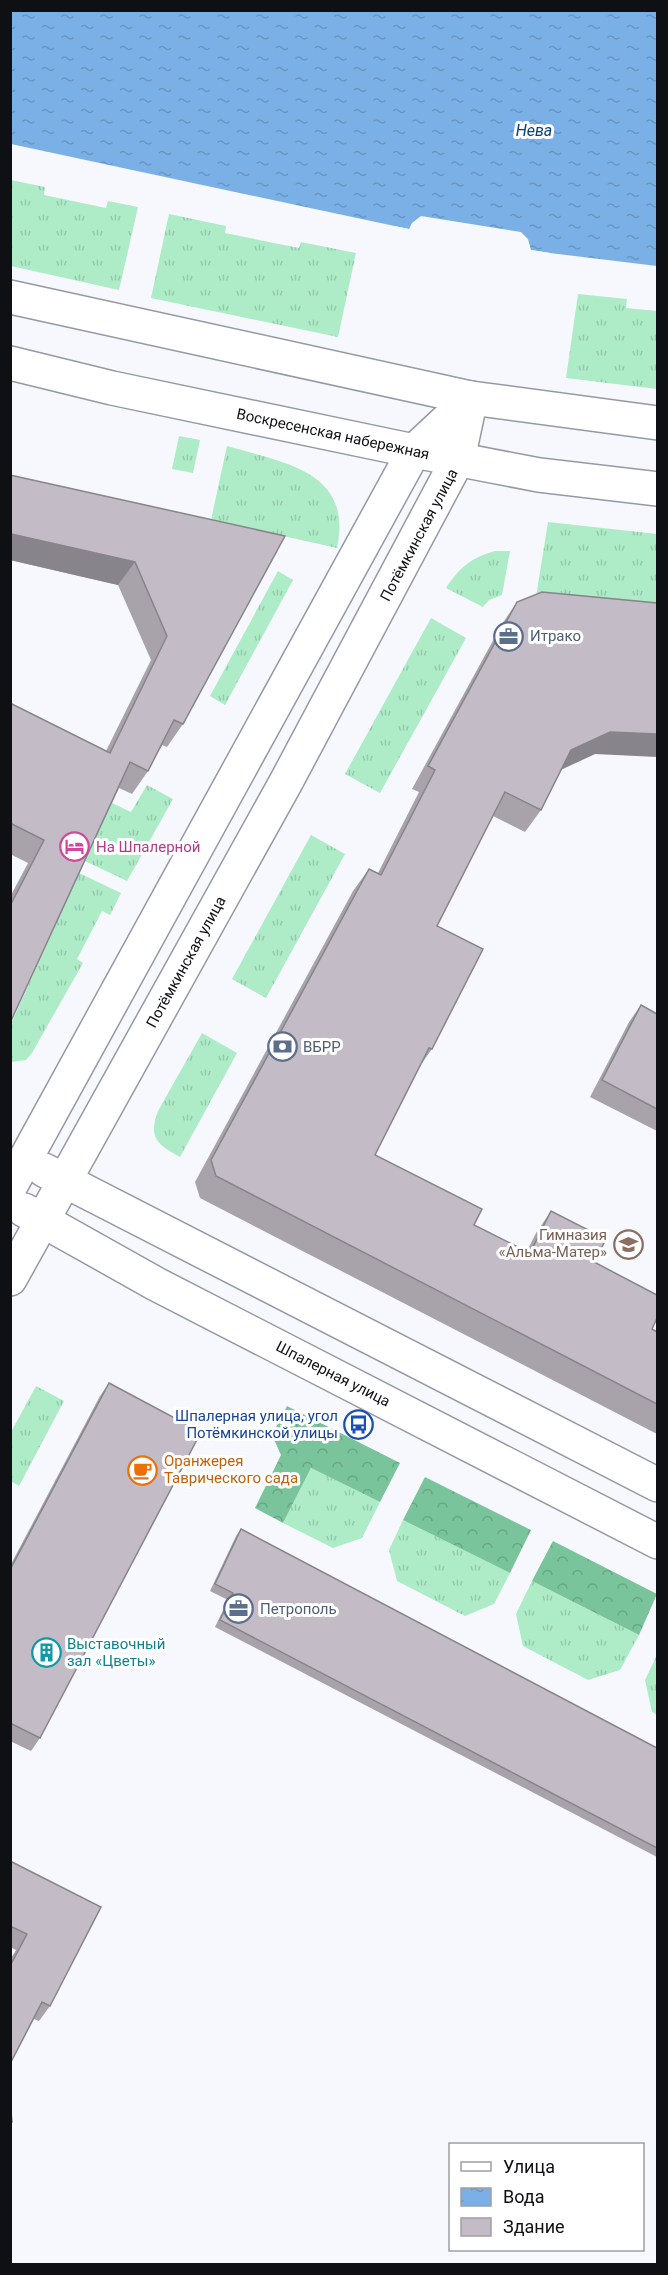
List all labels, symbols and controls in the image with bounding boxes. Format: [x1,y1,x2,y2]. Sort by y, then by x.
water label: Нева [516,121,552,140]
street label: Воскресенская набережная [235,405,431,463]
street label: Потёмкинская улица [376,466,462,604]
office icon: Итрако [493,620,525,652]
place label: Итрако [530,627,581,645]
hotel icon: На Шпалерной [59,831,91,863]
place label: На Шпалерной [96,838,200,856]
street label: Потёмкинская улица [142,893,230,1031]
bank icon: ВБРР [266,1031,298,1063]
place label: ВБРР [303,1038,341,1056]
place label: Гимназия «Альма-Матер» [499,1226,607,1261]
school or university icon: Гимназия «Альма-Матер» [612,1228,644,1260]
street label: Шпалерная улица [273,1337,393,1411]
place label: Шпалерная улица, угол Потёмкинской улицы [175,1407,338,1442]
bus stop icon: Шпалерная улица, угол Потёмкинской улицы [343,1409,375,1441]
place label: Оранжерея Таврического сада [164,1452,298,1487]
cafe icon: Оранжерея Таврического сада [127,1454,159,1486]
office icon: Петрополь [223,1593,255,1625]
place label: Петрополь [260,1600,337,1618]
place label: Выставочный зал «Цветы» [67,1635,165,1670]
building icon: Выставочный зал «Цветы» [30,1637,62,1669]
legend [449,2143,644,2251]
text: Улица [503,2156,555,2177]
text: Вода [503,2186,545,2207]
text: Здание [503,2216,565,2237]

